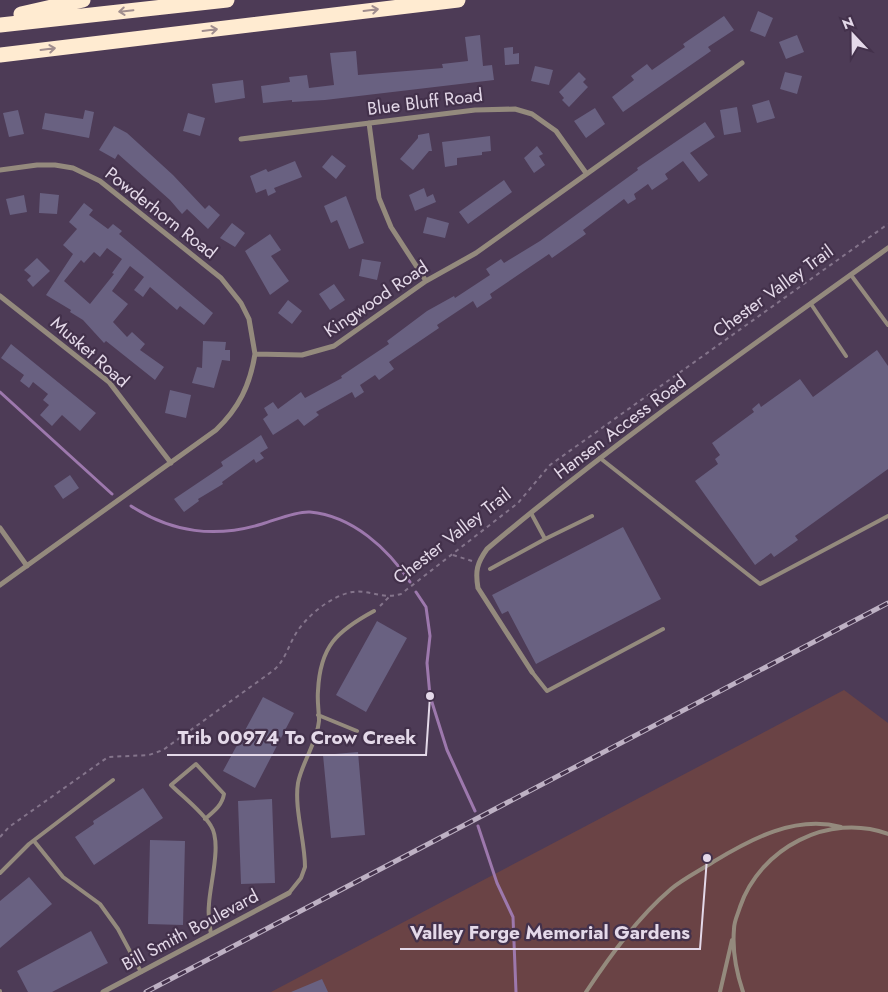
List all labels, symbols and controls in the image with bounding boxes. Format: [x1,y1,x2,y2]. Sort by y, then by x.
one-way arrow [363,5,379,15]
one-way arrow [118,6,134,16]
north arrow [828,10,878,60]
text: N [839,12,857,34]
one-way arrow [201,25,217,35]
one-way arrow [40,44,56,54]
street label: Blue Bluff Road [366,82,484,122]
street label: Powderhorn Road [99,161,223,265]
street label: Chester Valley Trail [707,238,839,344]
street label: Kingwood Road [319,254,433,344]
street label: Musket Road [45,310,135,394]
street label: Hansen Access Road [549,369,691,485]
street label: Chester Valley Trail [387,482,517,590]
callout: Trib 00974 To Crow Creek [167,721,426,755]
text: Trib 00974 To Crow Creek [178,724,416,751]
street label: Bill Smith Boulevard [117,883,263,977]
callout: Valley Forge Memorial Gardens [400,915,700,949]
text: Valley Forge Memorial Gardens [409,919,690,946]

